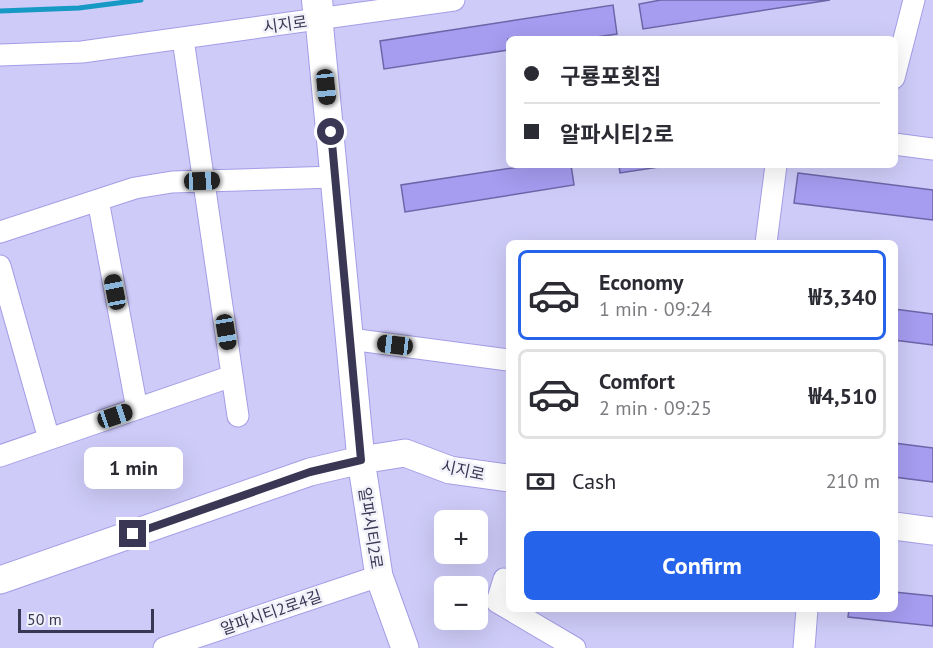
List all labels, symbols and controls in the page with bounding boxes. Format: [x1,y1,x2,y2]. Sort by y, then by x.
street label: 시지로 [262,11,309,37]
text: 구룡포횟집 [560,62,661,90]
car [315,68,337,106]
route start [317,118,344,145]
text: 알파시티2로 [560,120,674,148]
car [184,171,220,191]
icon: car [527,268,581,322]
text: Economy [599,268,683,296]
car [103,273,127,311]
text: ₩3,340 [808,283,877,311]
text: 1 min · 09:24 [599,296,712,322]
car [214,313,238,351]
car [376,334,414,356]
icon: car [527,367,581,421]
text: Comfort [599,367,675,395]
text: ₩4,510 [808,382,877,410]
text: 2 min · 09:25 [599,395,712,421]
car [95,402,135,430]
callout: 1 min [84,447,182,489]
text: 1 min [109,455,158,481]
street label: 시지로 [439,456,487,484]
icon: cash [524,465,557,498]
text: Cash [572,467,616,495]
text: 210 m [826,468,880,494]
street label: 알파시티2로 [355,486,387,570]
map controls [434,510,488,630]
button: + [434,510,488,564]
route end [119,520,146,547]
button: Confirm [524,531,880,600]
button: − [434,576,488,630]
street label: 알파시티2로4길 [218,585,324,639]
scale bar [18,606,154,634]
text: 50 m [27,609,62,629]

